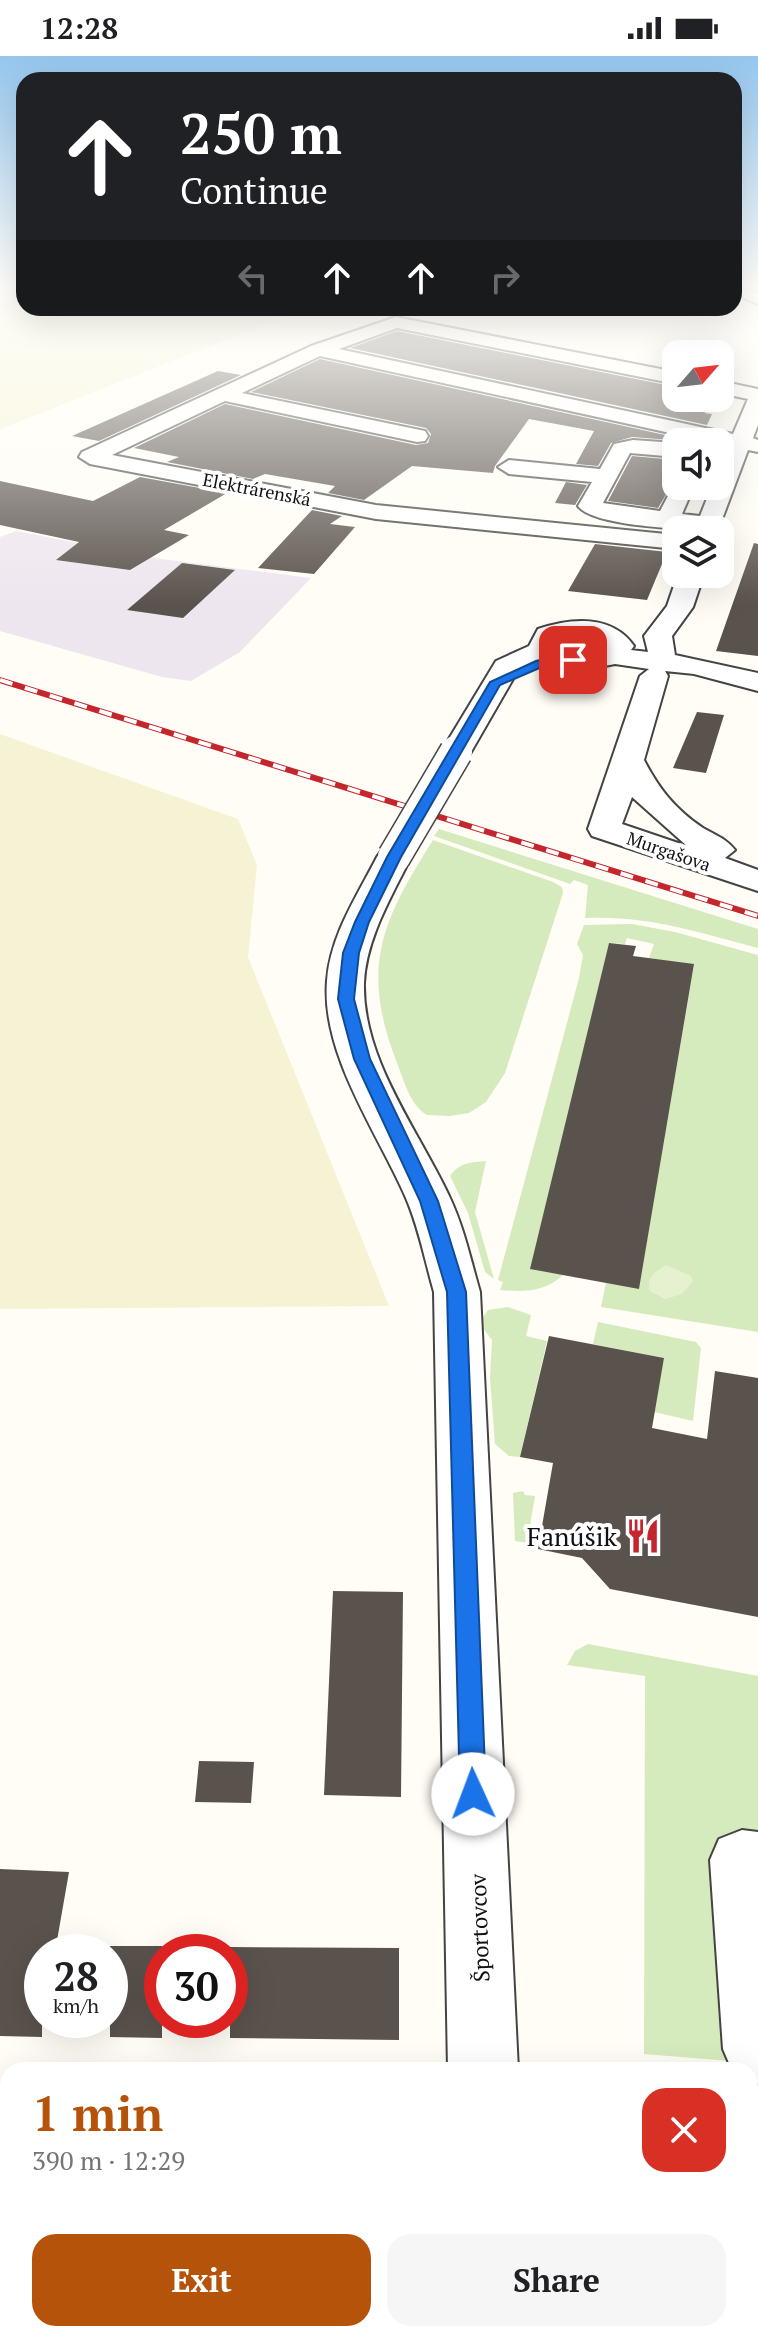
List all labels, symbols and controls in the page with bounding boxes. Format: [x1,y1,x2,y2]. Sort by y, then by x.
text: 12:28 [40,8,118,48]
text: 250 m [180,96,342,170]
icon: ahead [48,104,152,208]
text: Continue [180,167,328,214]
icon: left [231,256,275,300]
icon: ahead [315,256,359,300]
icon: ahead [399,256,443,300]
icon: right [483,256,527,300]
north arrow [662,340,734,412]
map controls [662,340,734,588]
button: sound [662,428,734,500]
street label: Elektrárenská [201,467,313,511]
button: layers [662,516,734,588]
pin [539,626,607,694]
icon: arrive [551,638,595,682]
street label: Murgašova [624,825,714,877]
restaurant icon: Fanúšik [624,1517,662,1555]
place label: Fanúšik [527,1519,618,1553]
position arrow [431,1752,515,1836]
street label: Športovcov [463,1873,495,1983]
speed limit sign: 30 [144,1934,248,2038]
text: 28 [53,1949,99,2002]
text: km/h [53,1992,99,2019]
text: 1 min [32,2081,163,2145]
button: close [642,2088,726,2172]
text: 390 m · 12:29 [32,2143,185,2177]
button: Exit [32,2234,371,2326]
button: Share [387,2234,726,2326]

